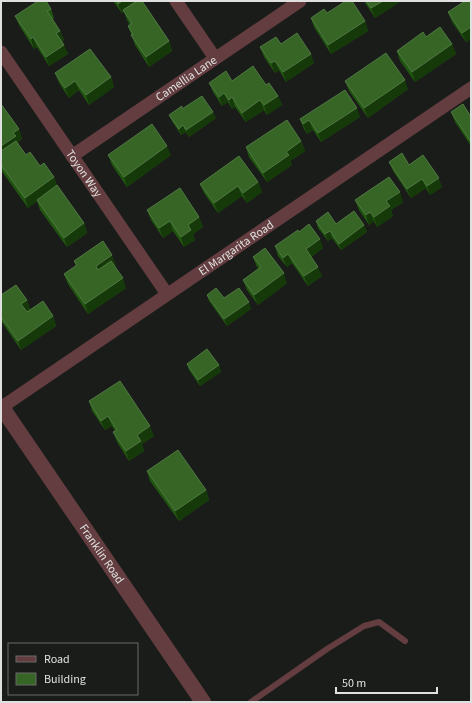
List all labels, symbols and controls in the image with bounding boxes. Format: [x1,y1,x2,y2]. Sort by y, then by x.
street label: Camellia Lane [152,51,220,105]
street label: Toyon Way [62,146,107,201]
street label: El Margarita Road [195,216,277,280]
street label: Franklin Road [75,521,128,587]
legend [8,643,138,695]
text: Road [44,651,70,668]
scale bar [336,669,437,695]
text: Building [44,671,86,688]
text: 50 m [342,675,366,692]

